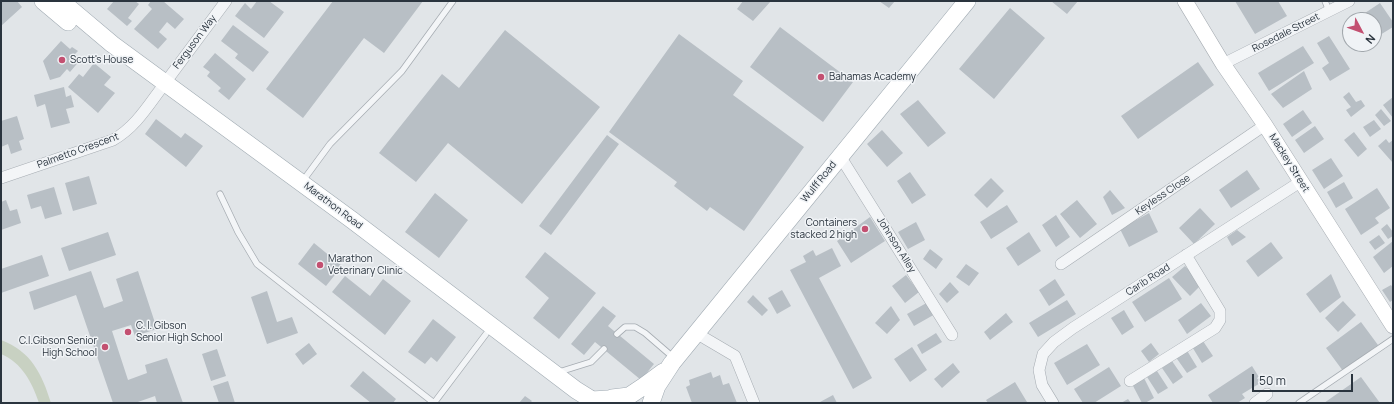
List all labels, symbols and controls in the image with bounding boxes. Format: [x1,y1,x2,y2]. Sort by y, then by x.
street label: Rosedale Street [1250,11,1322,55]
north arrow [1342,12,1382,52]
street label: Ferguson Way [171,13,219,71]
text: N [1362,32,1379,47]
place label: Scott's House [70,54,133,66]
marker: Scott's House [57,55,67,65]
place label: Bahamas Academy [829,71,916,83]
marker: Bahamas Academy [816,72,826,82]
street label: Palmetto Crescent [35,131,121,171]
street label: Mackey Street [1266,132,1312,194]
street label: Wulff Road [799,159,839,205]
street label: Keyless Close [1133,172,1193,218]
street label: Marathon Road [301,180,365,232]
street label: Johnson Alley [874,215,918,275]
place label: Containers stacked 2 high [790,217,857,240]
marker: Containers stacked 2 high [860,224,870,234]
place label: Marathon Veterinary Clinic [328,253,403,276]
marker: Marathon Veterinary Clinic [315,260,325,270]
street label: Carib Road [1124,261,1172,299]
place label: C. I. Gibson Senior High School [136,320,222,344]
marker: C. I. Gibson Senior High School [123,327,133,337]
place label: C.I.Gibson Senior High School [19,335,97,358]
marker: C.I.Gibson Senior High School [100,342,110,352]
scale bar [1254,366,1355,392]
text: 50 m [1259,372,1286,389]

